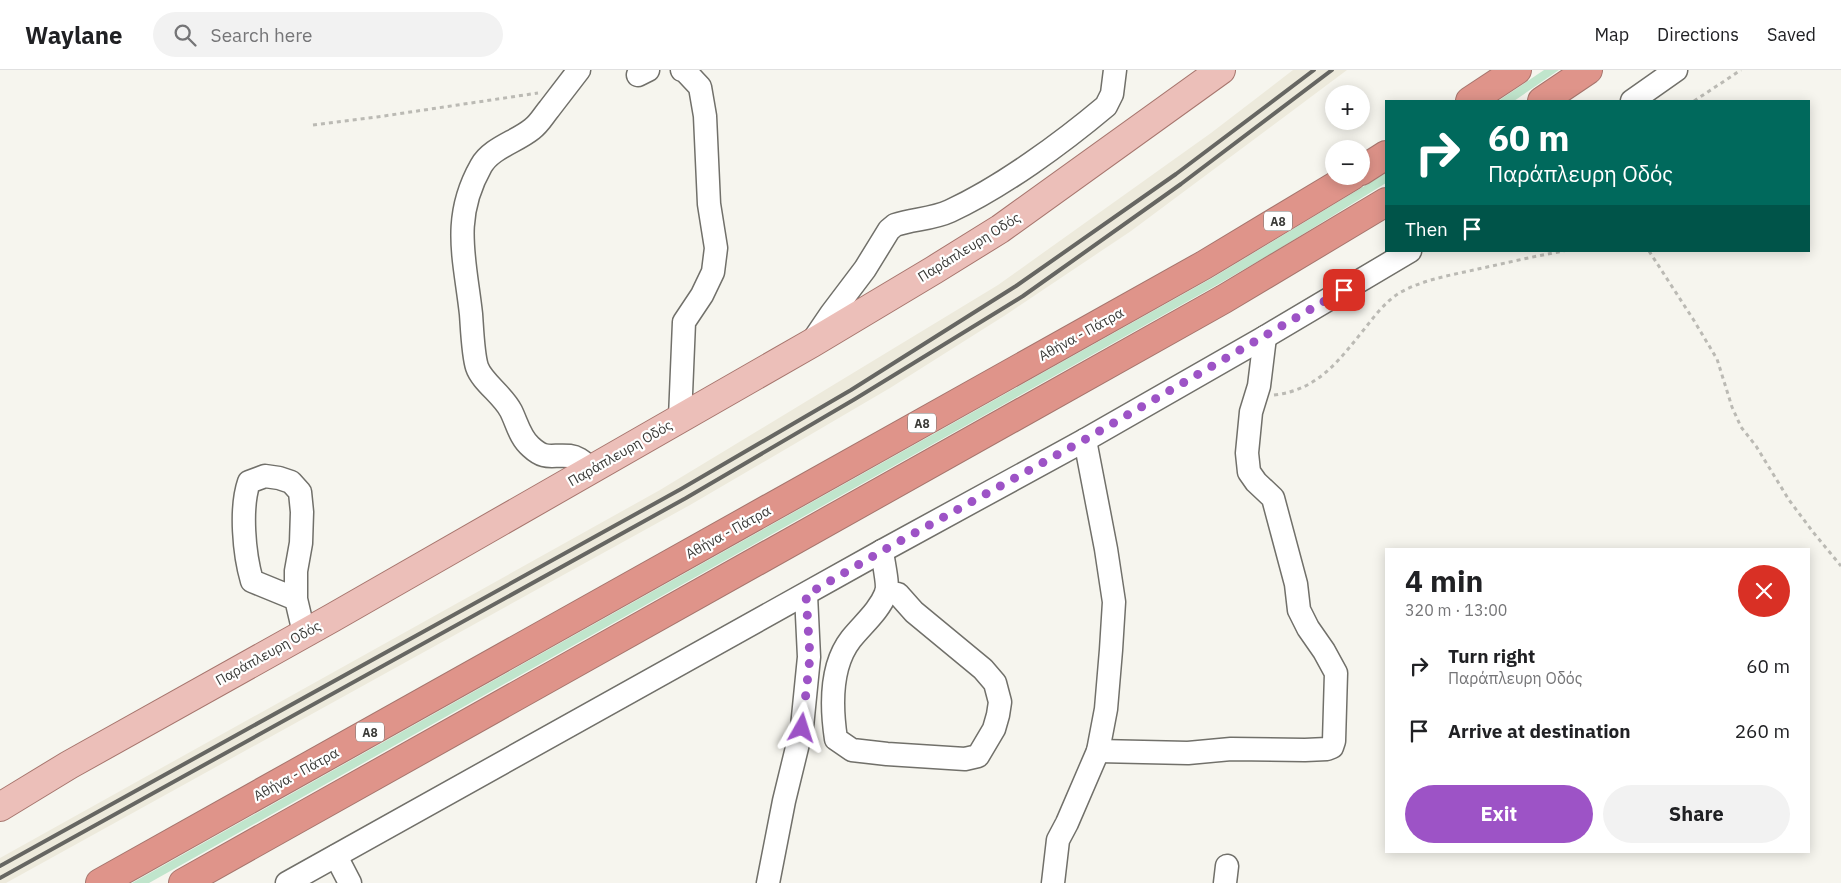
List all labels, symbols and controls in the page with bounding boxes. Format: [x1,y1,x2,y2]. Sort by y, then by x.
search box [153,12,503,57]
text: Waylane [25,19,123,51]
icon: search [171,21,199,49]
text: Search here [211,23,312,47]
text: Map [1594,23,1629,46]
text: Directions [1657,23,1739,46]
text: Saved [1767,23,1816,46]
map controls [1325,85,1370,185]
button: + [1325,85,1370,130]
text: 60 m [1488,115,1570,161]
icon: right [1405,120,1470,185]
button: − [1325,140,1370,185]
text: Παράπλευρη Οδός [1488,159,1673,188]
street label: Παράπλευρη Οδός [914,208,1024,286]
road number: Α8 [1264,212,1292,230]
icon: arrive [1458,215,1486,243]
text: Then [1405,217,1448,241]
pin [1323,269,1365,311]
icon: arrive [1330,276,1358,304]
street label: Αθήνα - Πάτρα [1035,303,1127,365]
road number: Α8 [908,413,936,432]
street label: Παράπλευρη Οδός [565,416,676,490]
street label: Αθήνα - Πάτρα [682,501,774,563]
text: 4 min [1405,561,1483,600]
button: close [1738,565,1790,617]
text: 320 m · 13:00 [1405,600,1507,620]
street label: Παράπλευρη Οδός [212,616,324,689]
text: Turn right [1448,644,1535,668]
icon: right [1405,652,1433,680]
text: 60 m [1746,654,1790,678]
text: Παράπλευρη Οδός [1448,668,1583,688]
position arrow [775,701,827,753]
icon: arrive [1405,717,1433,745]
text: Arrive at destination [1448,719,1631,743]
text: 260 m [1735,719,1790,743]
road number: Α8 [356,722,384,742]
street label: Αθήνα - Πάτρα [250,743,342,805]
button: Exit [1405,785,1593,843]
button: Share [1603,785,1790,843]

